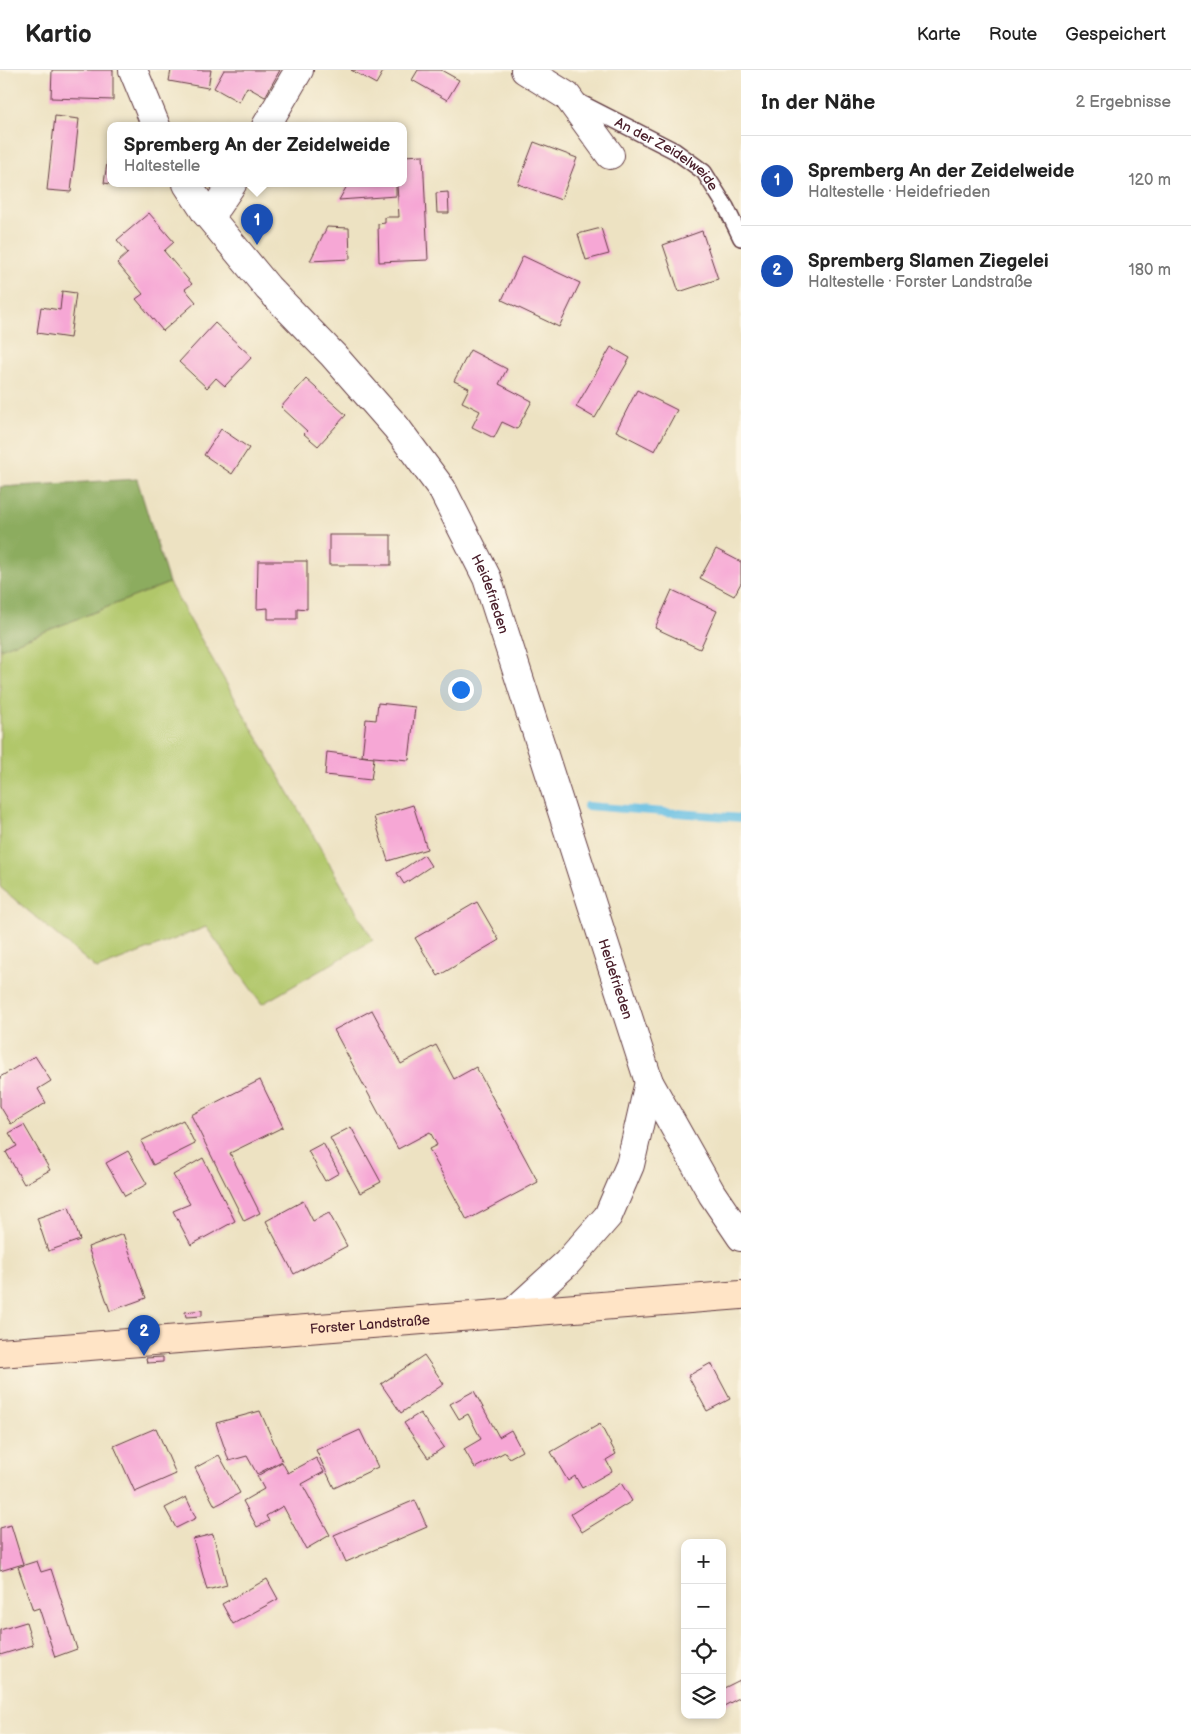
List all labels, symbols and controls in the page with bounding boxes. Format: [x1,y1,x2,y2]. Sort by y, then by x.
text: Kartio [25,20,92,49]
text: Karte [917,24,961,45]
text: Route [989,24,1037,45]
text: Gespeichert [1065,24,1166,45]
text: In der Nähe [761,90,875,115]
text: 2 Ergebnisse [1075,93,1171,112]
street label: An der Zeidelweide [612,113,722,194]
popup [107,122,407,187]
text: Spremberg An der Zeidelweide [124,134,390,157]
text: Haltestelle [124,157,200,176]
text: Spremberg An der Zeidelweide [808,160,1075,183]
text: 1 [774,171,780,190]
text: 120 m [1128,171,1171,190]
text: Haltestelle · Heidefrieden [808,183,990,202]
pin: 1 [241,204,273,245]
text: Spremberg Slamen Ziegelei [808,250,1049,273]
text: 2 [772,261,782,280]
text: 180 m [1129,261,1171,280]
text: Haltestelle · Forster Landstraße [808,273,1033,292]
street label: Heidefrieden [468,551,513,636]
your location [448,677,474,703]
street label: Heidefrieden [595,937,637,1021]
street label: Forster Landstraße [309,1311,431,1337]
pin: 2 [128,1315,160,1356]
map controls [681,1539,726,1719]
button: + [681,1539,726,1584]
button: − [681,1584,726,1629]
button: locate [681,1629,726,1674]
button: layers [681,1674,726,1719]

